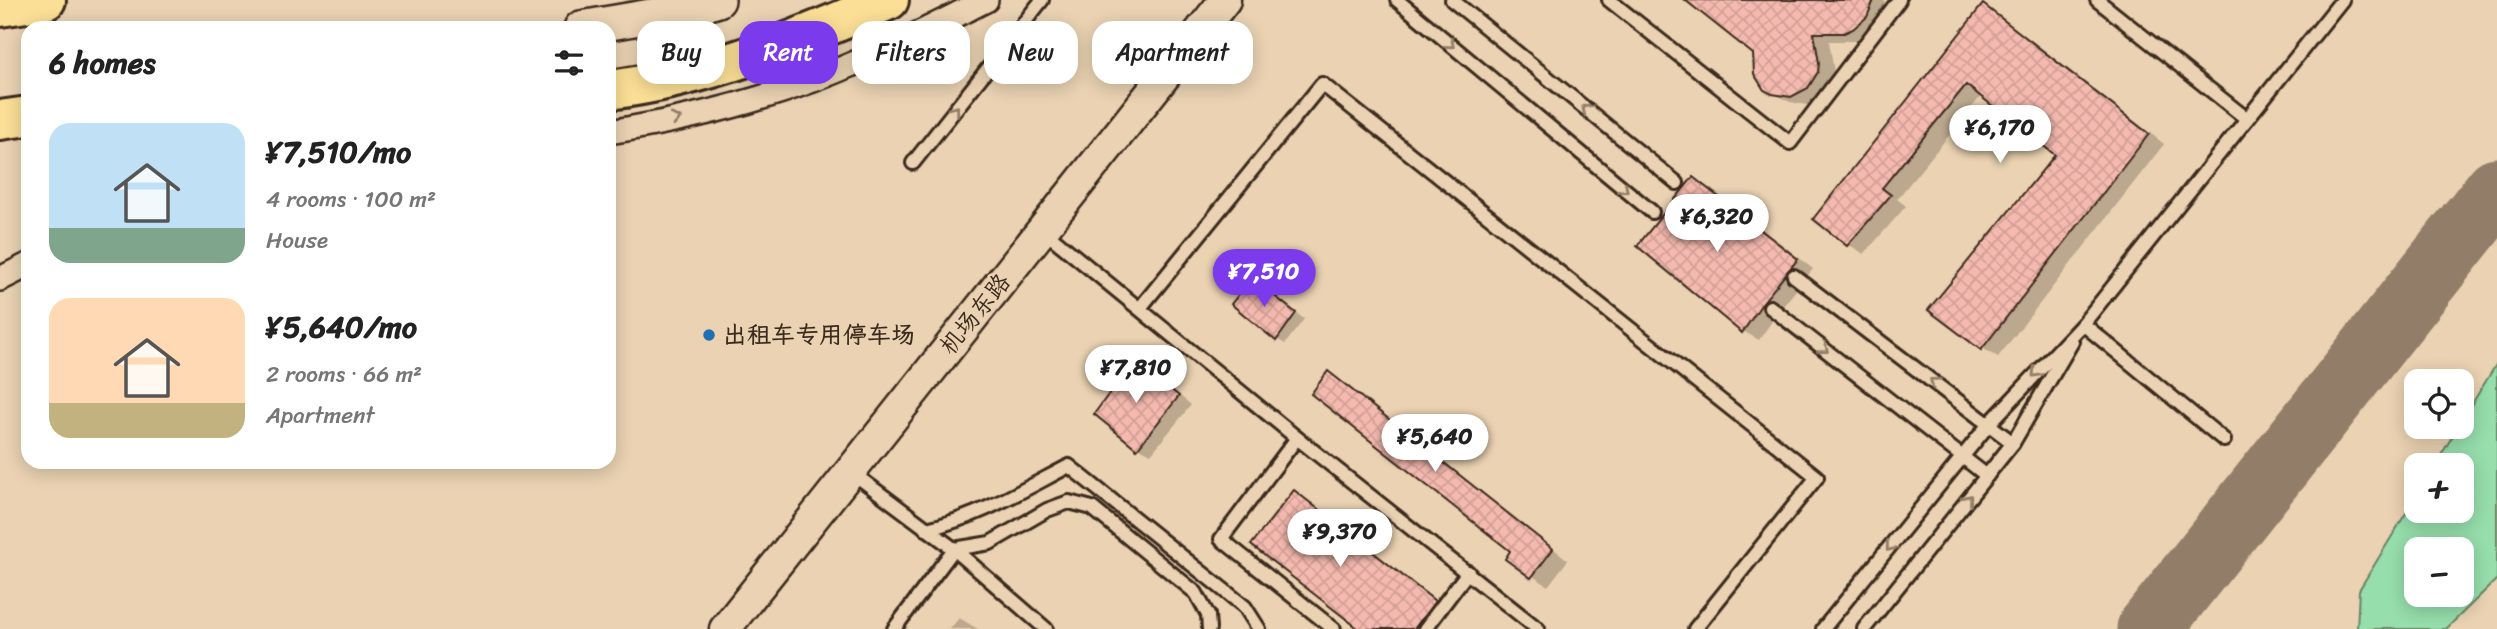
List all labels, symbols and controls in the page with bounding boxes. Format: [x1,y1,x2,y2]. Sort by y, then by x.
chip: Buy [637,21,725,84]
chip: Rent [739,21,838,84]
chip: Filters [852,21,970,84]
chip: New [984,21,1078,84]
chip: Apartment [1092,21,1253,84]
text: 6 homes [49,36,156,90]
one-way arrow [1441,36,1454,48]
icon: filters [550,44,588,82]
one-way arrow [947,105,960,117]
one-way arrow [1582,105,1595,117]
pin: ¥6,170 [1943,106,2057,165]
text: ¥6,170 [1965,107,2035,148]
one-way arrow [670,113,682,128]
text: ¥7,510/mo [266,125,411,179]
icon: home [105,151,189,235]
text: 4 rooms · 100 m² [266,179,436,220]
one-way arrow [1617,181,1629,194]
pin: ¥6,320 [1660,194,1774,254]
text: ¥6,320 [1681,196,1753,237]
text: House [266,220,328,261]
pin: ¥7,510 [1207,250,1321,309]
text: ¥7,510 [1229,251,1299,292]
street label: 机场东路 [928,263,1022,365]
text: ¥5,640/mo [266,300,417,354]
place label: 出租车专用停车场 [723,314,915,356]
icon: home [105,326,189,410]
marker: 出租车专用停车场 [701,327,717,343]
one-way arrow [1816,340,1828,353]
pin: ¥7,810 [1079,346,1193,405]
text: ¥7,810 [1101,347,1171,388]
text: 2 rooms · 66 m² [266,354,422,395]
one-way arrow [2032,365,2045,378]
map controls [2404,369,2474,607]
button: locate [2404,369,2474,439]
one-way arrow [1929,378,1942,391]
text: Apartment [266,395,375,436]
pin: ¥5,640 [1378,414,1492,474]
text: ¥5,640 [1398,416,1472,457]
button: + [2404,453,2474,523]
one-way arrow [1960,495,1972,508]
pin: ¥9,370 [1283,510,1397,569]
text: ¥9,370 [1303,511,1377,552]
button: − [2404,537,2474,607]
one-way arrow [1885,539,1898,552]

